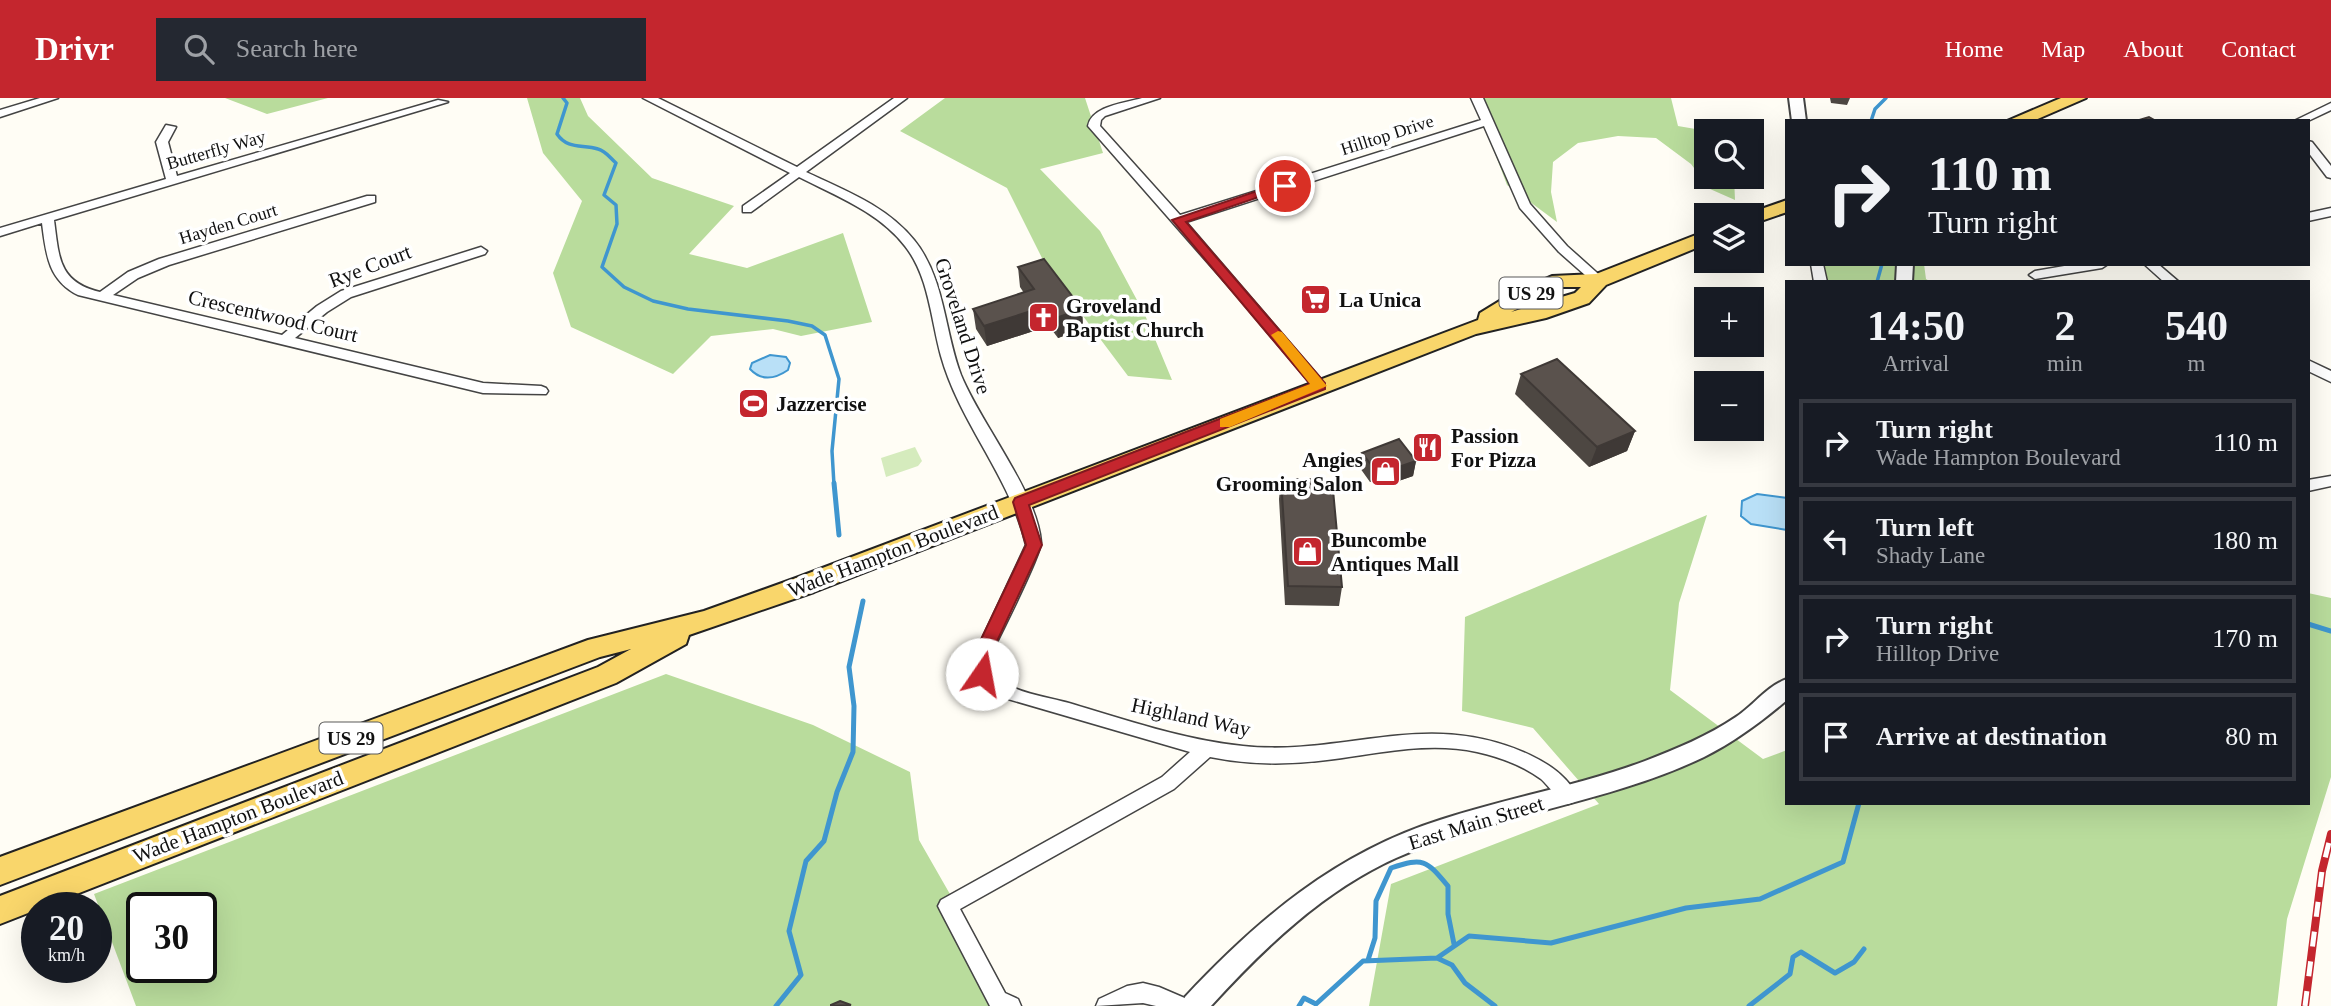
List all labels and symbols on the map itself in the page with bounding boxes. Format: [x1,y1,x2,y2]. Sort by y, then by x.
street label: Hilltop Drive [1338,111,1436,159]
street label: Butterfly Way [164,126,268,174]
pin [1255,156,1315,216]
street label: Hayden Court [177,200,279,248]
street label: Rye Court [326,239,415,293]
street label: Groveland Drive [930,255,996,397]
road number: US 29 [1500,278,1562,308]
supermarket icon: La Unica [1299,283,1333,317]
street label: Crescentwood Court [186,285,360,347]
place label: La Unica [1339,288,1422,312]
place label: Groveland Baptist Church [1066,294,1204,342]
church icon: Groveland Baptist Church [1026,301,1060,335]
sports icon: Jazzercise [736,387,770,421]
place label: Jazzercise [776,392,867,416]
place label: Passion For Pizza [1451,424,1537,472]
restaurant icon: Passion For Pizza [1411,431,1445,465]
place label: Angies Grooming Salon [1216,448,1363,496]
shop icon: Angies Grooming Salon [1369,455,1403,489]
street label: Wade Hampton Boulevard [784,500,1002,602]
place label: Buncombe Antiques Mall [1331,528,1459,576]
shop icon: Buncombe Antiques Mall [1291,535,1325,569]
position arrow [945,637,1019,711]
street label: Highland Way [1129,693,1253,741]
road number: US 29 [320,722,382,754]
street label: Wade Hampton Boulevard [129,766,347,868]
street label: East Main Street [1406,791,1547,855]
speed limit sign: 30 [126,892,217,983]

